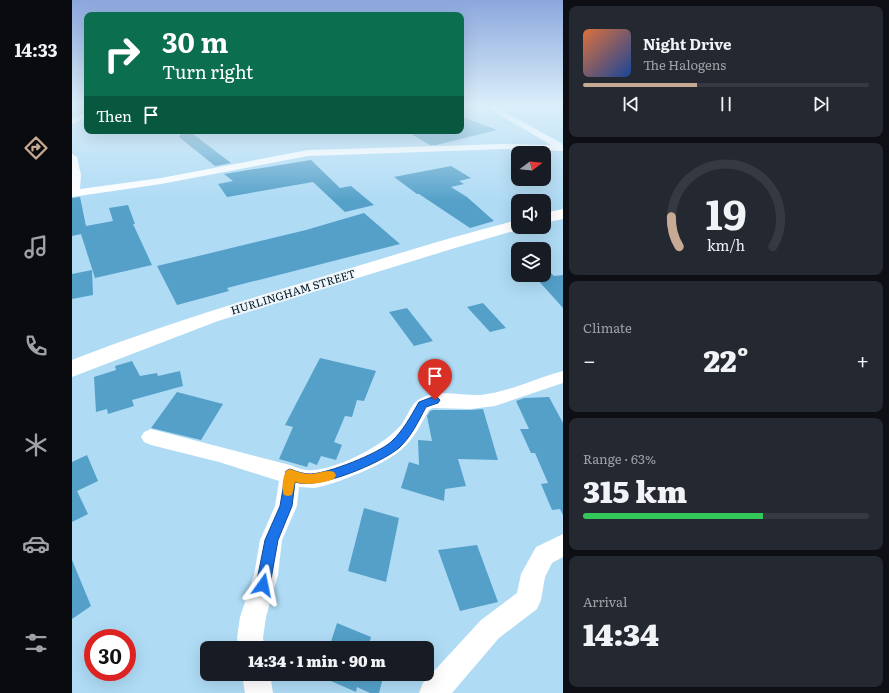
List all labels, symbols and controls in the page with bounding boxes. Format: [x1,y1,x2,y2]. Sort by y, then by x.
text: 30 m [162,20,228,62]
icon: right [96,28,148,80]
text: Night Drive [643,32,732,55]
text: 14:33 [14,36,58,63]
text: The Halogens [643,55,726,74]
text: Turn right [162,58,253,85]
icon: previous [620,93,642,115]
icon: pause [715,93,737,115]
icon: next [810,93,832,115]
text: Then [96,104,132,127]
icon: arrive [140,104,162,126]
icon: directions [22,134,50,162]
north arrow [511,146,551,186]
map controls [511,146,551,282]
text: 19 [705,181,747,243]
button: sound [511,194,551,234]
icon: music [22,233,50,261]
text: km/h [707,234,746,255]
button: layers [511,242,551,282]
street label: HURLINGHAM STREET [228,264,357,318]
text: Climate [583,318,632,337]
icon: phone [22,332,50,360]
text: 22° [703,337,749,381]
text: − [583,343,596,376]
text: + [856,343,869,376]
pin [418,359,452,400]
icon: arrive [424,365,446,387]
icon: climate [22,431,50,459]
text: Range · 63% [583,449,656,468]
text: 315 km [583,468,687,512]
icon: car [22,530,50,558]
position arrow [242,564,284,606]
text: Arrival [583,592,627,611]
text: 14:34 [583,611,659,655]
icon: filters [22,629,50,657]
speed limit sign: 30 [84,629,136,681]
text: 14:34 · 1 min · 90 m [248,649,386,672]

